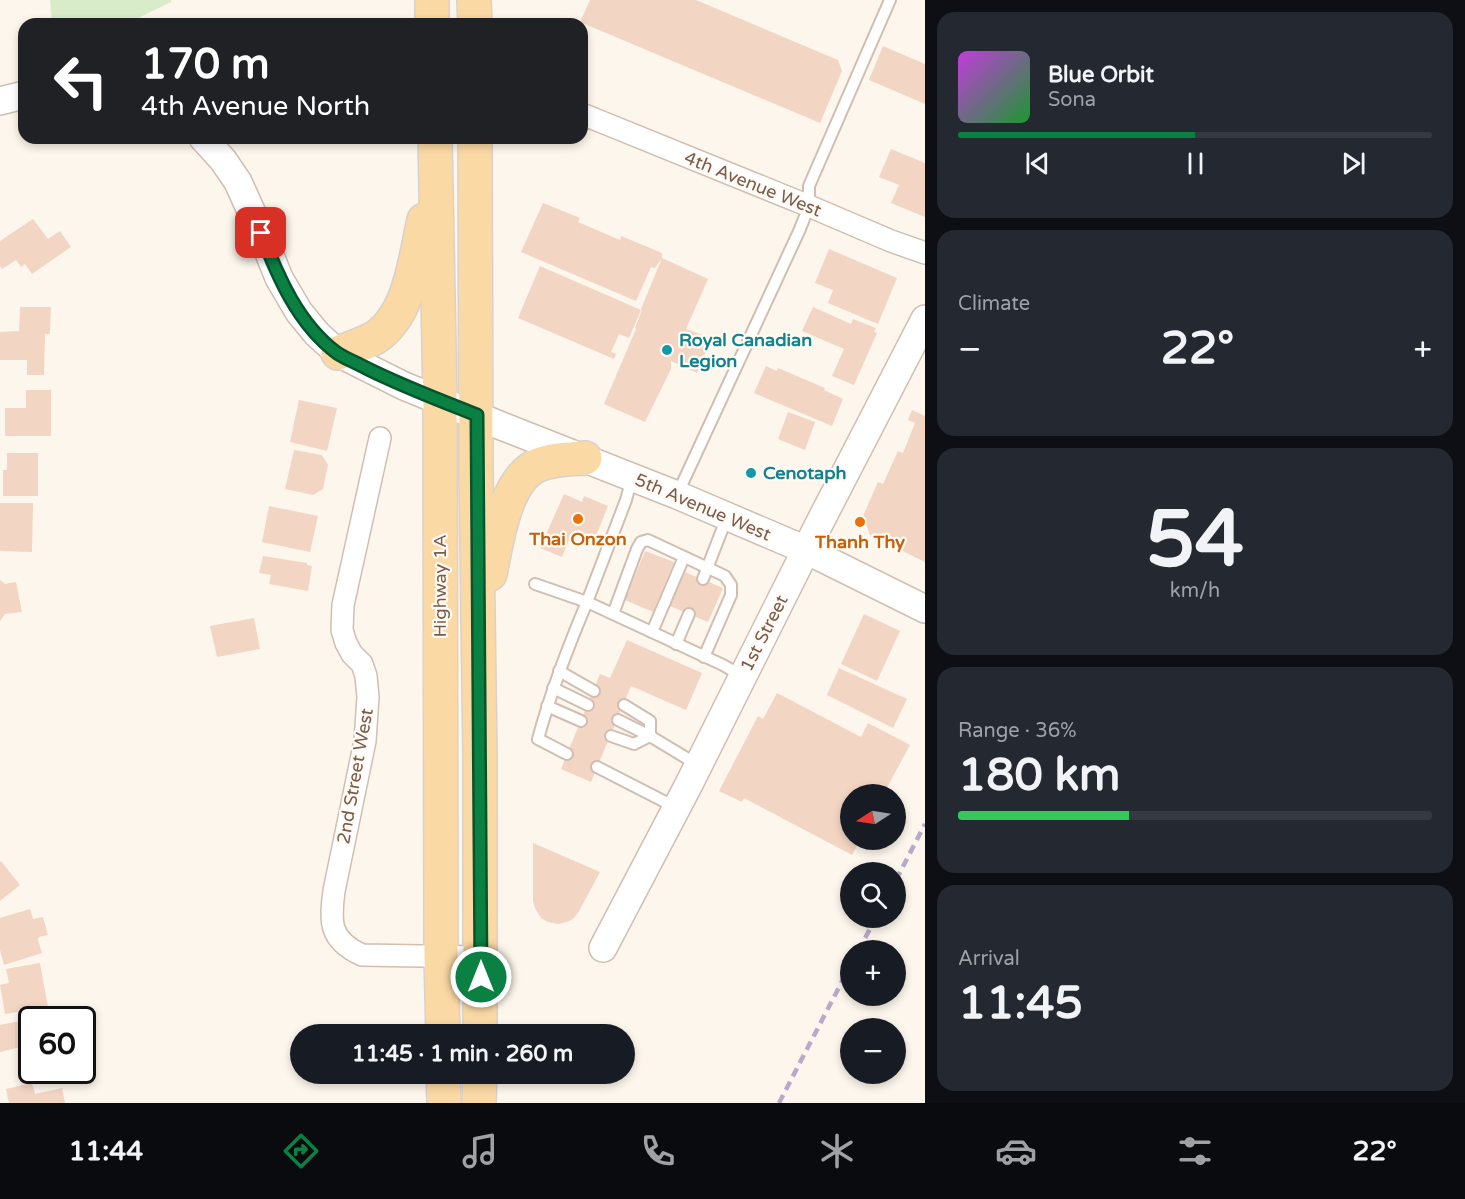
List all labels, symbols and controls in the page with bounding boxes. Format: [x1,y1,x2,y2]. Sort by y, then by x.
text: 170 m [141,39,270,90]
icon: left [42,42,120,120]
text: Blue Orbit [1048,62,1154,88]
text: Sona [1048,88,1096,112]
text: 4th Avenue North [141,90,370,123]
street label: 4th Avenue West [681,146,825,222]
icon: previous [1021,147,1054,180]
icon: pause [1179,147,1212,180]
icon: next [1337,147,1370,180]
pin [235,207,286,258]
icon: arrive [244,216,277,249]
text: Climate [958,292,1030,316]
text: 22° [1161,322,1234,376]
place label: Royal Canadian Legion [679,329,812,372]
text: − [958,330,982,369]
text: + [1413,330,1432,369]
marker: Royal Canadian Legion [660,343,674,357]
place label: Cenotaph [763,462,847,484]
marker: Cenotaph [744,466,758,480]
street label: 5th Avenue West [632,468,775,546]
text: 54 [1146,493,1244,587]
marker: Thai Onzon [571,512,585,526]
marker: Thanh Thy [853,515,867,529]
place label: Thai Onzon [528,528,627,550]
place label: Thanh Thy [814,531,905,553]
street label: Highway 1A [429,534,451,638]
text: km/h [1170,579,1220,603]
street label: 1st Street [735,591,793,675]
street label: 2nd Street West [332,706,378,846]
text: Range · 36% [958,719,1077,743]
text: 180 km [958,749,1120,803]
north arrow [840,784,906,850]
map controls [840,784,906,1084]
button: search [840,862,906,928]
button: + [840,940,906,1006]
position arrow [449,945,513,1009]
text: Arrival [958,947,1020,971]
text: 11:45 [958,977,1083,1031]
speed limit sign: 60 [18,1006,96,1084]
button: − [840,1018,906,1084]
text: 11:45 · 1 min · 260 m [352,1041,573,1067]
icon: directions [280,1130,322,1172]
icon: music [459,1130,501,1172]
icon: phone [637,1130,679,1172]
icon: climate [816,1130,858,1172]
icon: car [995,1130,1037,1172]
icon: filters [1174,1130,1216,1172]
text: 11:44 [68,1135,143,1168]
text: 22° [1352,1135,1397,1168]

